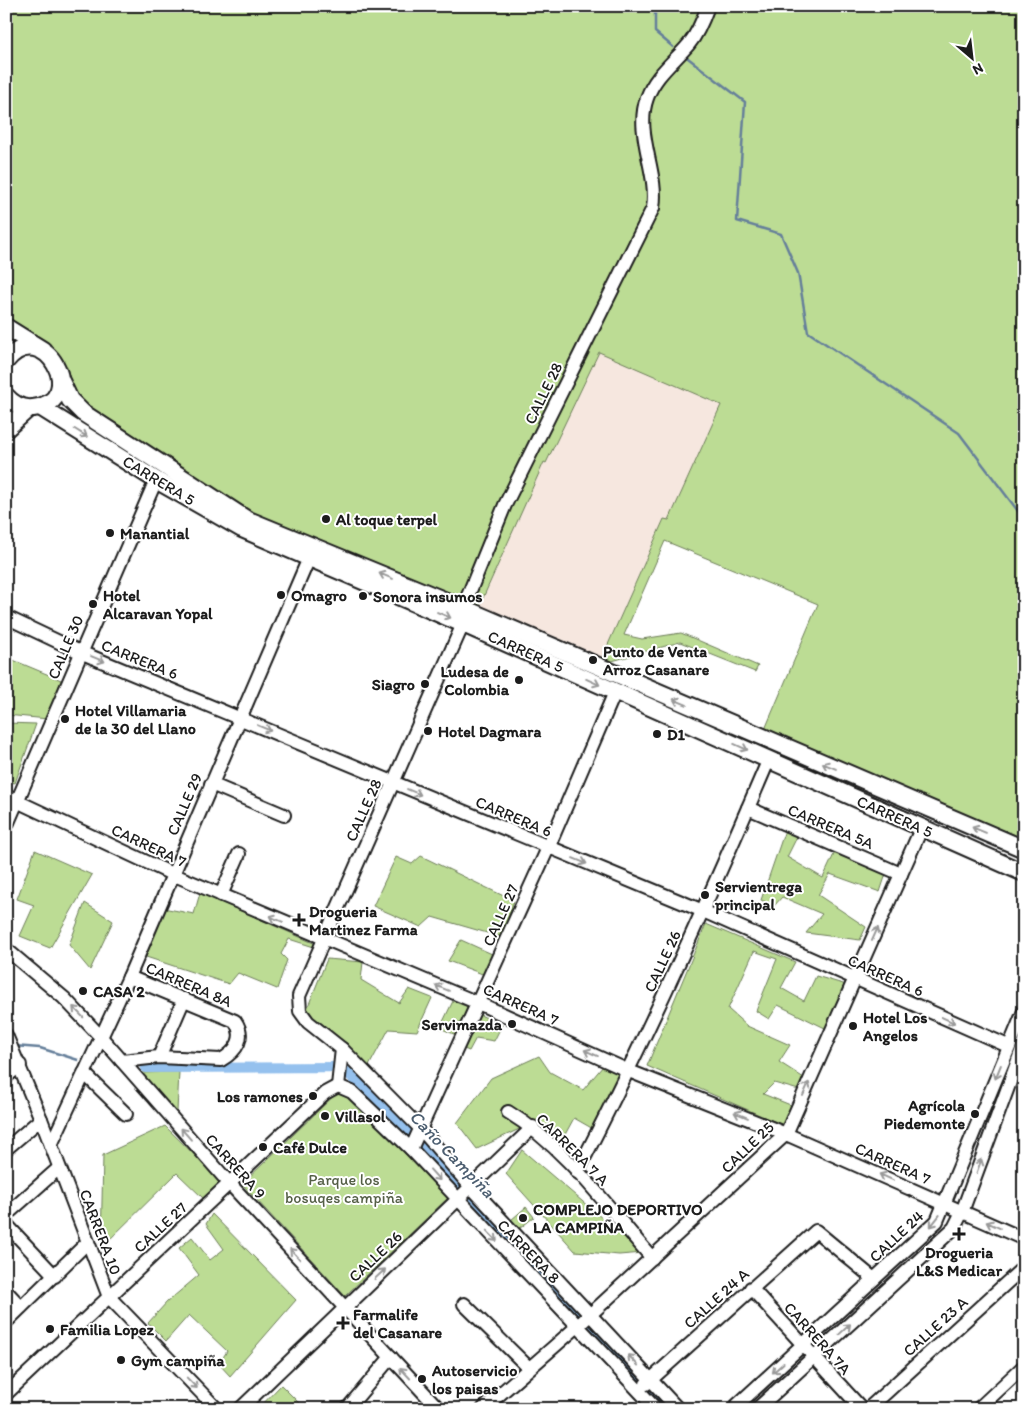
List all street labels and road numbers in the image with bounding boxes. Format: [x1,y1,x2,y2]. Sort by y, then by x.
street label: CALLE 28 [520,359,567,427]
street label: CARRERA 5 [119,451,198,509]
street label: CALLE 30 [43,612,87,682]
street label: CARRERA 5 [485,626,567,677]
street label: CARRERA 6 [99,635,181,683]
street label: CALLE 29 [163,770,206,838]
street label: CALLE 28 [341,776,386,844]
street label: CARRERA 5 [854,791,936,842]
street label: CARRERA 6 [473,792,555,841]
street label: CARRERA 5A [785,800,877,853]
street label: CARRERA 7 [108,820,189,871]
street label: CALLE 27 [478,881,523,949]
street label: CALLE 26 [640,927,685,995]
street label: CARRERA 6 [845,950,927,1001]
street label: CARRERA 8A [143,958,235,1011]
street label: CARRERA 7 [480,979,562,1030]
street label: CARRERA 7 A [533,1109,613,1189]
street label: CALLE 25 [717,1118,778,1177]
street label: CARRERA 9 [201,1130,270,1203]
street label: CARRERA 7 [852,1138,934,1189]
street label: CARRERA 10 [76,1187,126,1278]
street label: CALLE 27 [130,1198,191,1257]
street label: CALLE 24 [865,1206,928,1266]
street label: CARRERA 8 [493,1215,564,1287]
street label: CALLE 26 [345,1227,406,1286]
street label: CALLE 24 A [680,1264,753,1333]
street label: CALLE 23 A [899,1292,972,1360]
street label: CARRERA 7A [780,1298,855,1378]

